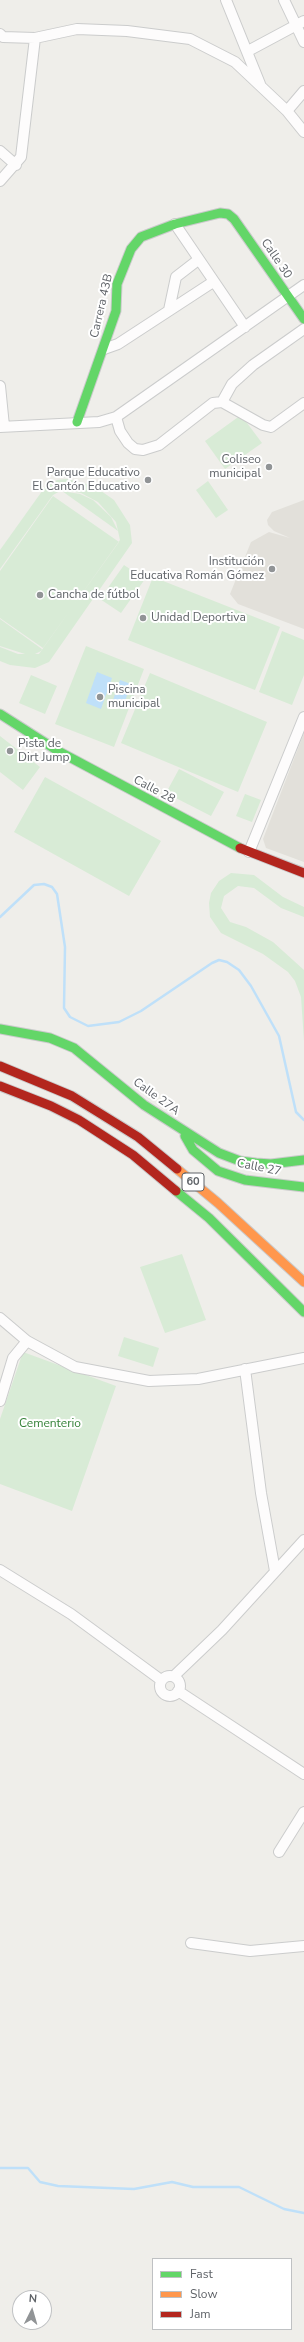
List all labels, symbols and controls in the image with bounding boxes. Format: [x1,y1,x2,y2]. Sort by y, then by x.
street label: Calle 30 [257,236,295,282]
street label: Carrera 43B [88,273,116,339]
place label: Coliseo municipal [209,453,261,481]
marker: Coliseo municipal [264,462,274,472]
place label: Parque Educativo El Cantón Educativo [32,466,140,494]
marker: Parque Educativo El Cantón Educativo [143,475,153,485]
place label: Institución Educativa Román Gómez [130,555,264,583]
marker: Institución Educativa Román Gómez [267,564,277,574]
place label: Cancha de fútbol [48,588,139,602]
marker: Cancha de fútbol [35,590,45,600]
place label: Unidad Deportiva [151,611,246,625]
marker: Unidad Deportiva [138,613,148,623]
place label: Piscina municipal [108,683,160,711]
marker: Piscina municipal [95,692,105,702]
place label: Pista de Dirt Jump [18,737,69,765]
marker: Pista de Dirt Jump [5,746,15,756]
street label: Calle 28 [131,773,177,807]
street label: Calle 27A [130,1075,182,1119]
street label: Calle 27 [235,1157,283,1179]
road number: 60 [182,1173,204,1191]
park label: Cementerio [19,1417,81,1431]
legend [152,2258,292,2330]
text: Fast [190,2266,213,2282]
text: Slow [190,2286,218,2302]
north arrow [12,2290,52,2330]
text: N [28,2291,38,2306]
text: Jam [190,2306,211,2322]

